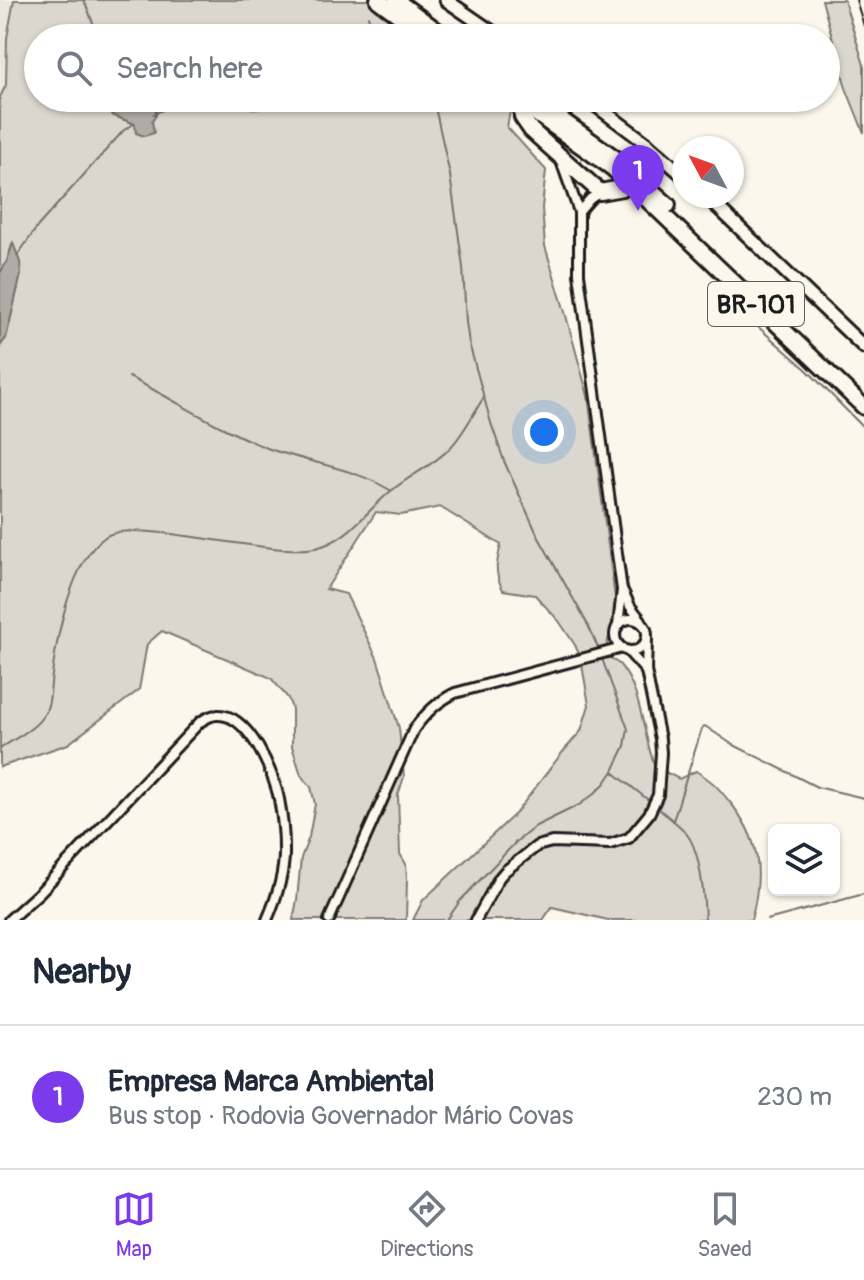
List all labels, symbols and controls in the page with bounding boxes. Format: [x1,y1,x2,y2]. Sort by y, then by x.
search box [24,24,840,112]
icon: search [52,46,96,90]
text: Search here [116,50,263,87]
north arrow [672,136,744,208]
pin: 1 [612,145,664,211]
road number: BR-101 [708,282,804,326]
your location [524,412,564,452]
map controls [768,824,840,896]
button: layers [768,824,840,896]
text: Nearby [32,951,131,994]
text: Empresa Marca Ambiental [108,1063,435,1100]
text: 1 [53,1081,63,1113]
text: 230 m [757,1081,832,1113]
text: Bus stop · Rodovia Governador Mário Covas [108,1100,573,1132]
tab: Map [112,1187,156,1263]
tab: Directions [380,1187,473,1263]
tab: Saved [697,1187,752,1263]

